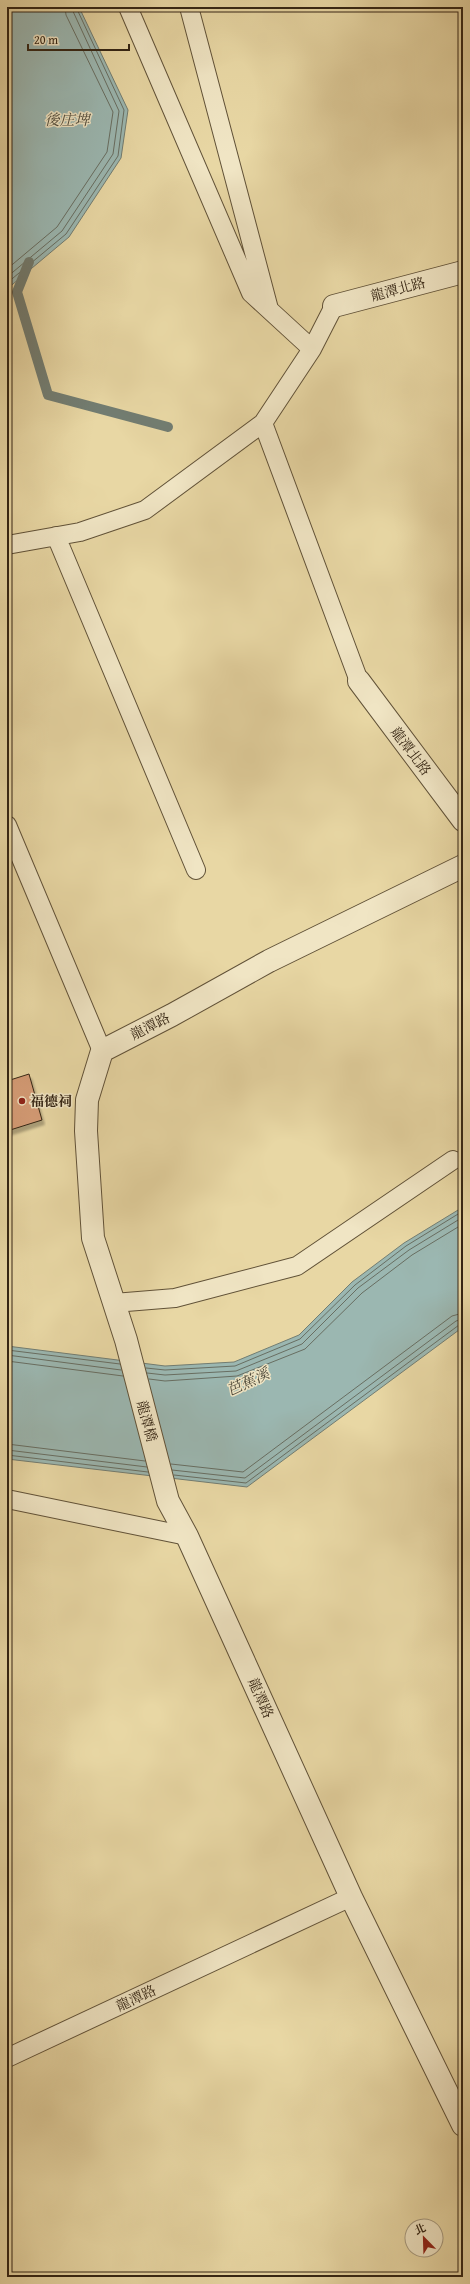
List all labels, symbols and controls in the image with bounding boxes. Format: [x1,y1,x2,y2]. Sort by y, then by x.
scale bar [28,26,129,52]
text: 20 m [34,31,58,48]
water label: 後庄埤 [44,109,91,130]
street label: 龍潭北路 [368,272,428,306]
street label: 龍潭北路 [386,723,436,779]
street label: 龍潭路 [127,1008,173,1044]
place label: 福德祠 [30,1091,72,1111]
marker: 福德祠 [17,1096,27,1106]
water label: 芭蕉溪 [223,1362,274,1401]
street label: 龍潭橋 [132,1398,162,1444]
street label: 龍潭路 [243,1675,279,1721]
street label: 龍潭路 [113,1980,159,2016]
north arrow [404,2218,444,2258]
text: 北 [412,2219,428,2238]

